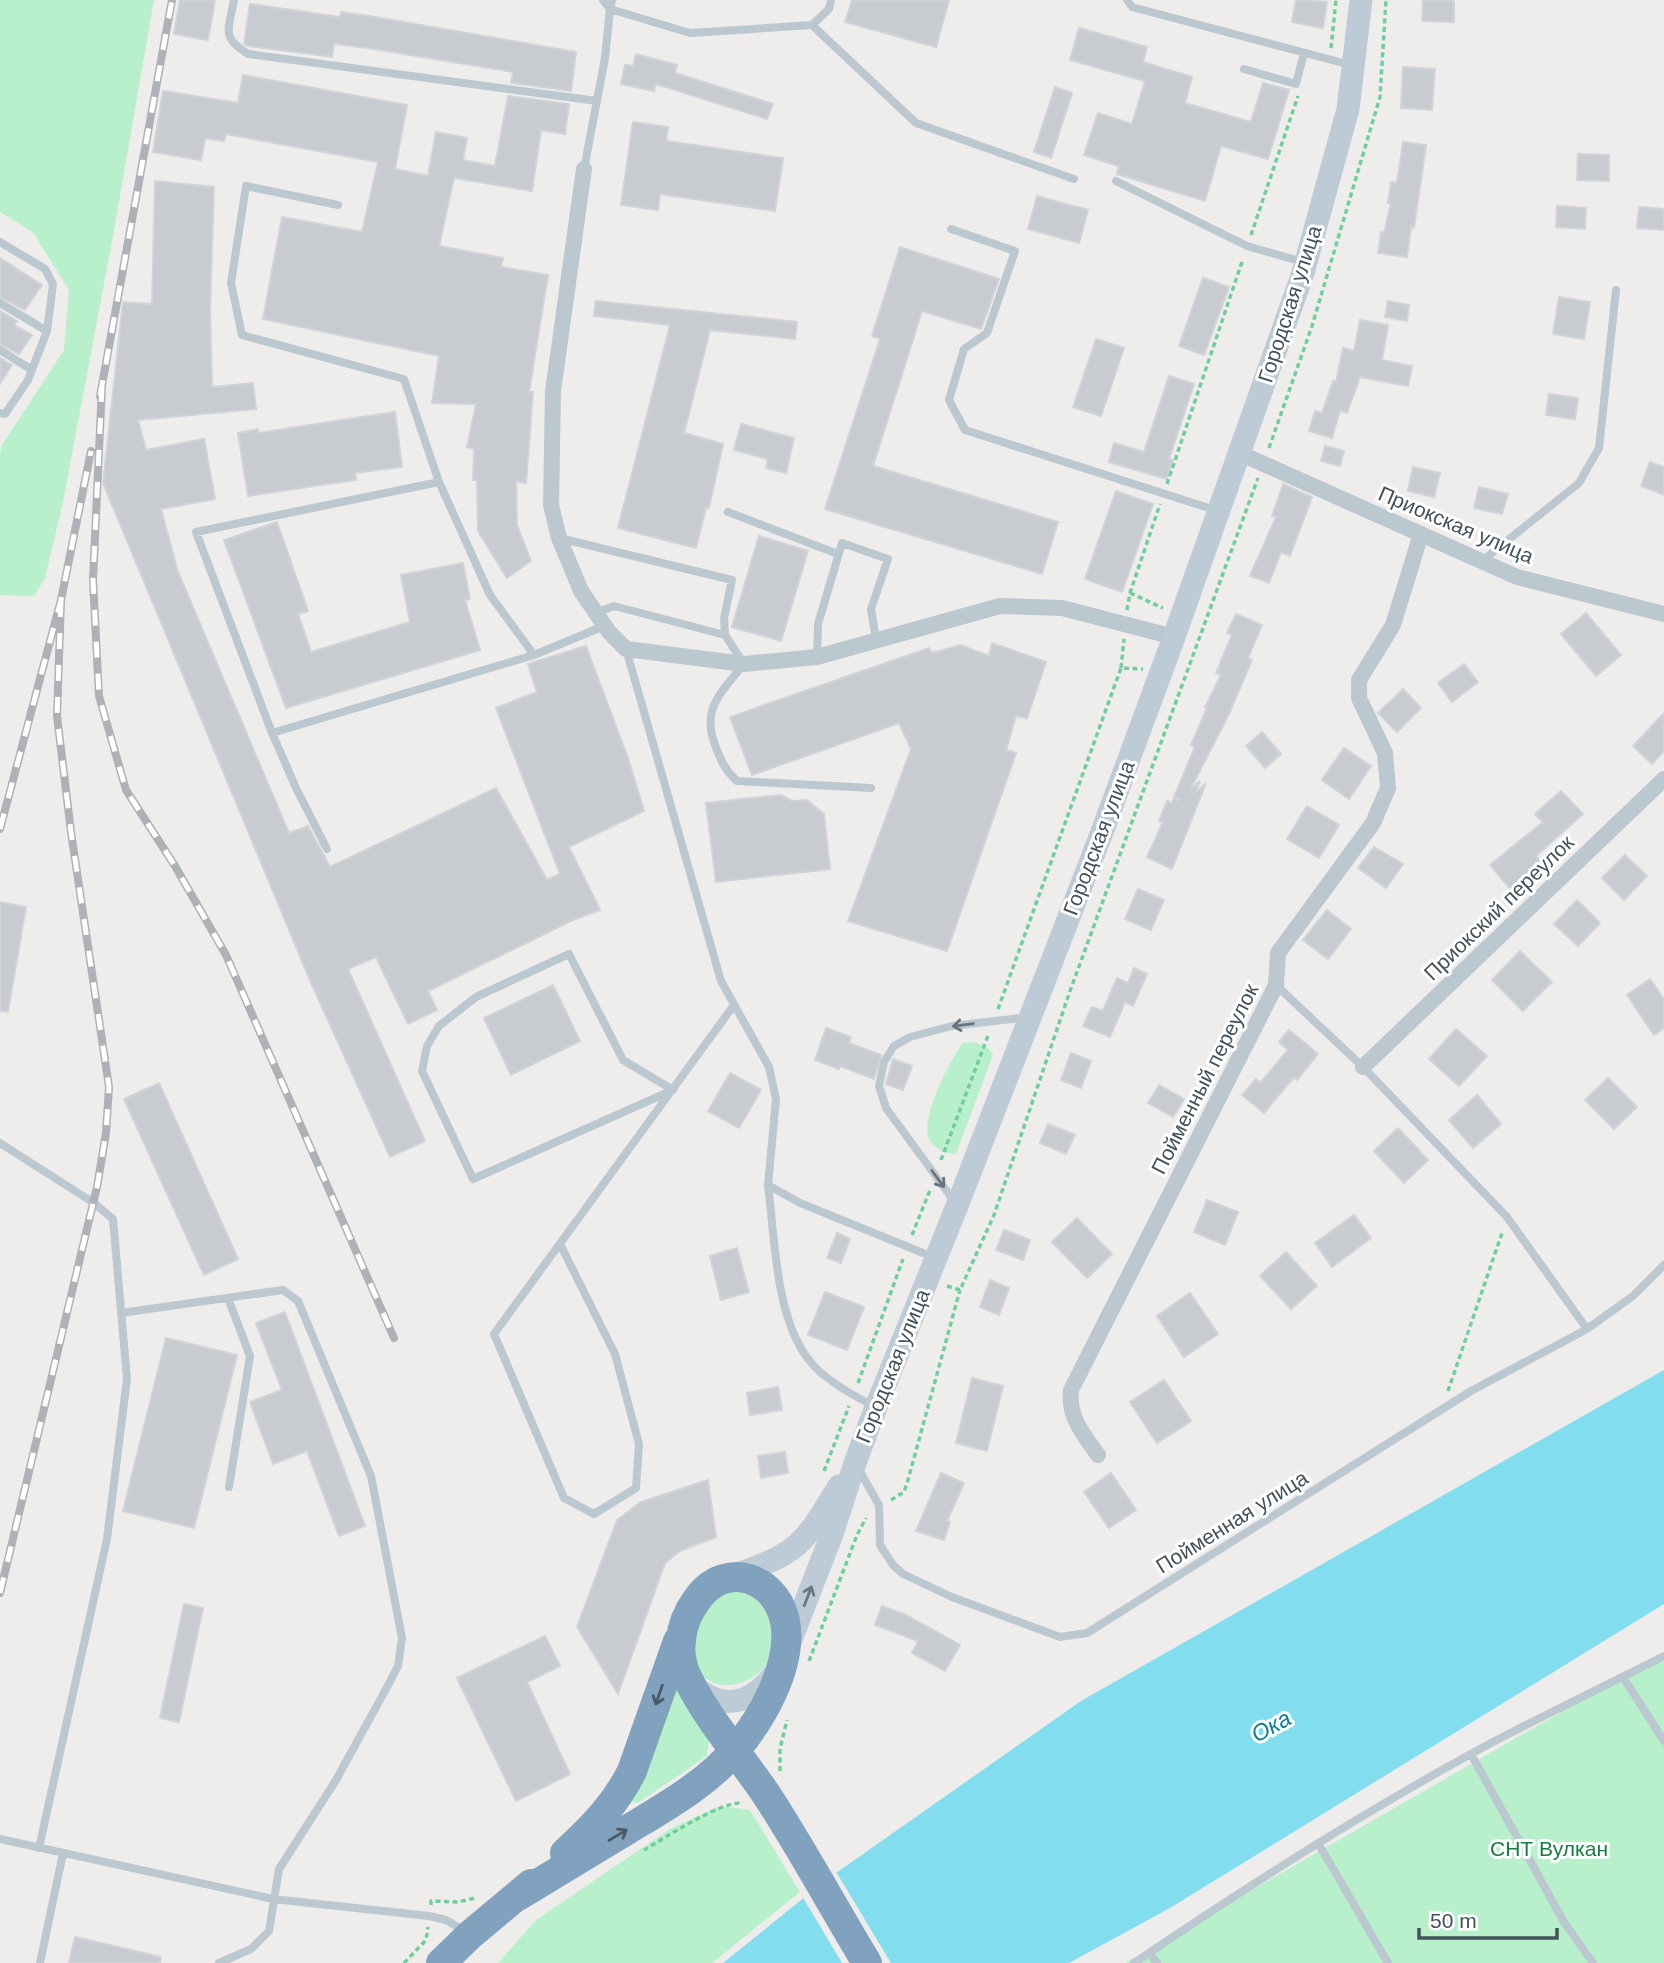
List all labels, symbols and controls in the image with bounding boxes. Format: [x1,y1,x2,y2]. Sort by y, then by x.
street label: Городская улица [1253,222,1326,385]
street label: Приокская улица [1375,481,1538,568]
street label: Городская улица [1058,757,1139,918]
street label: Приокский переулок [1419,830,1578,985]
street label: Пойменный переулок [1147,979,1263,1178]
one-way arrow [952,1018,975,1031]
one-way arrow [931,1169,945,1188]
street label: Городская улица [851,1285,934,1446]
street label: Пойменная улица [1152,1465,1312,1578]
one-way arrow [802,1586,815,1608]
one-way arrow [652,1684,664,1706]
water label: Ока [1247,1705,1295,1747]
one-way arrow [608,1828,628,1842]
park label: СНТ Вулкан [1490,1837,1608,1860]
scale bar [1419,1896,1557,1940]
text: 50 m [1430,1909,1477,1932]

